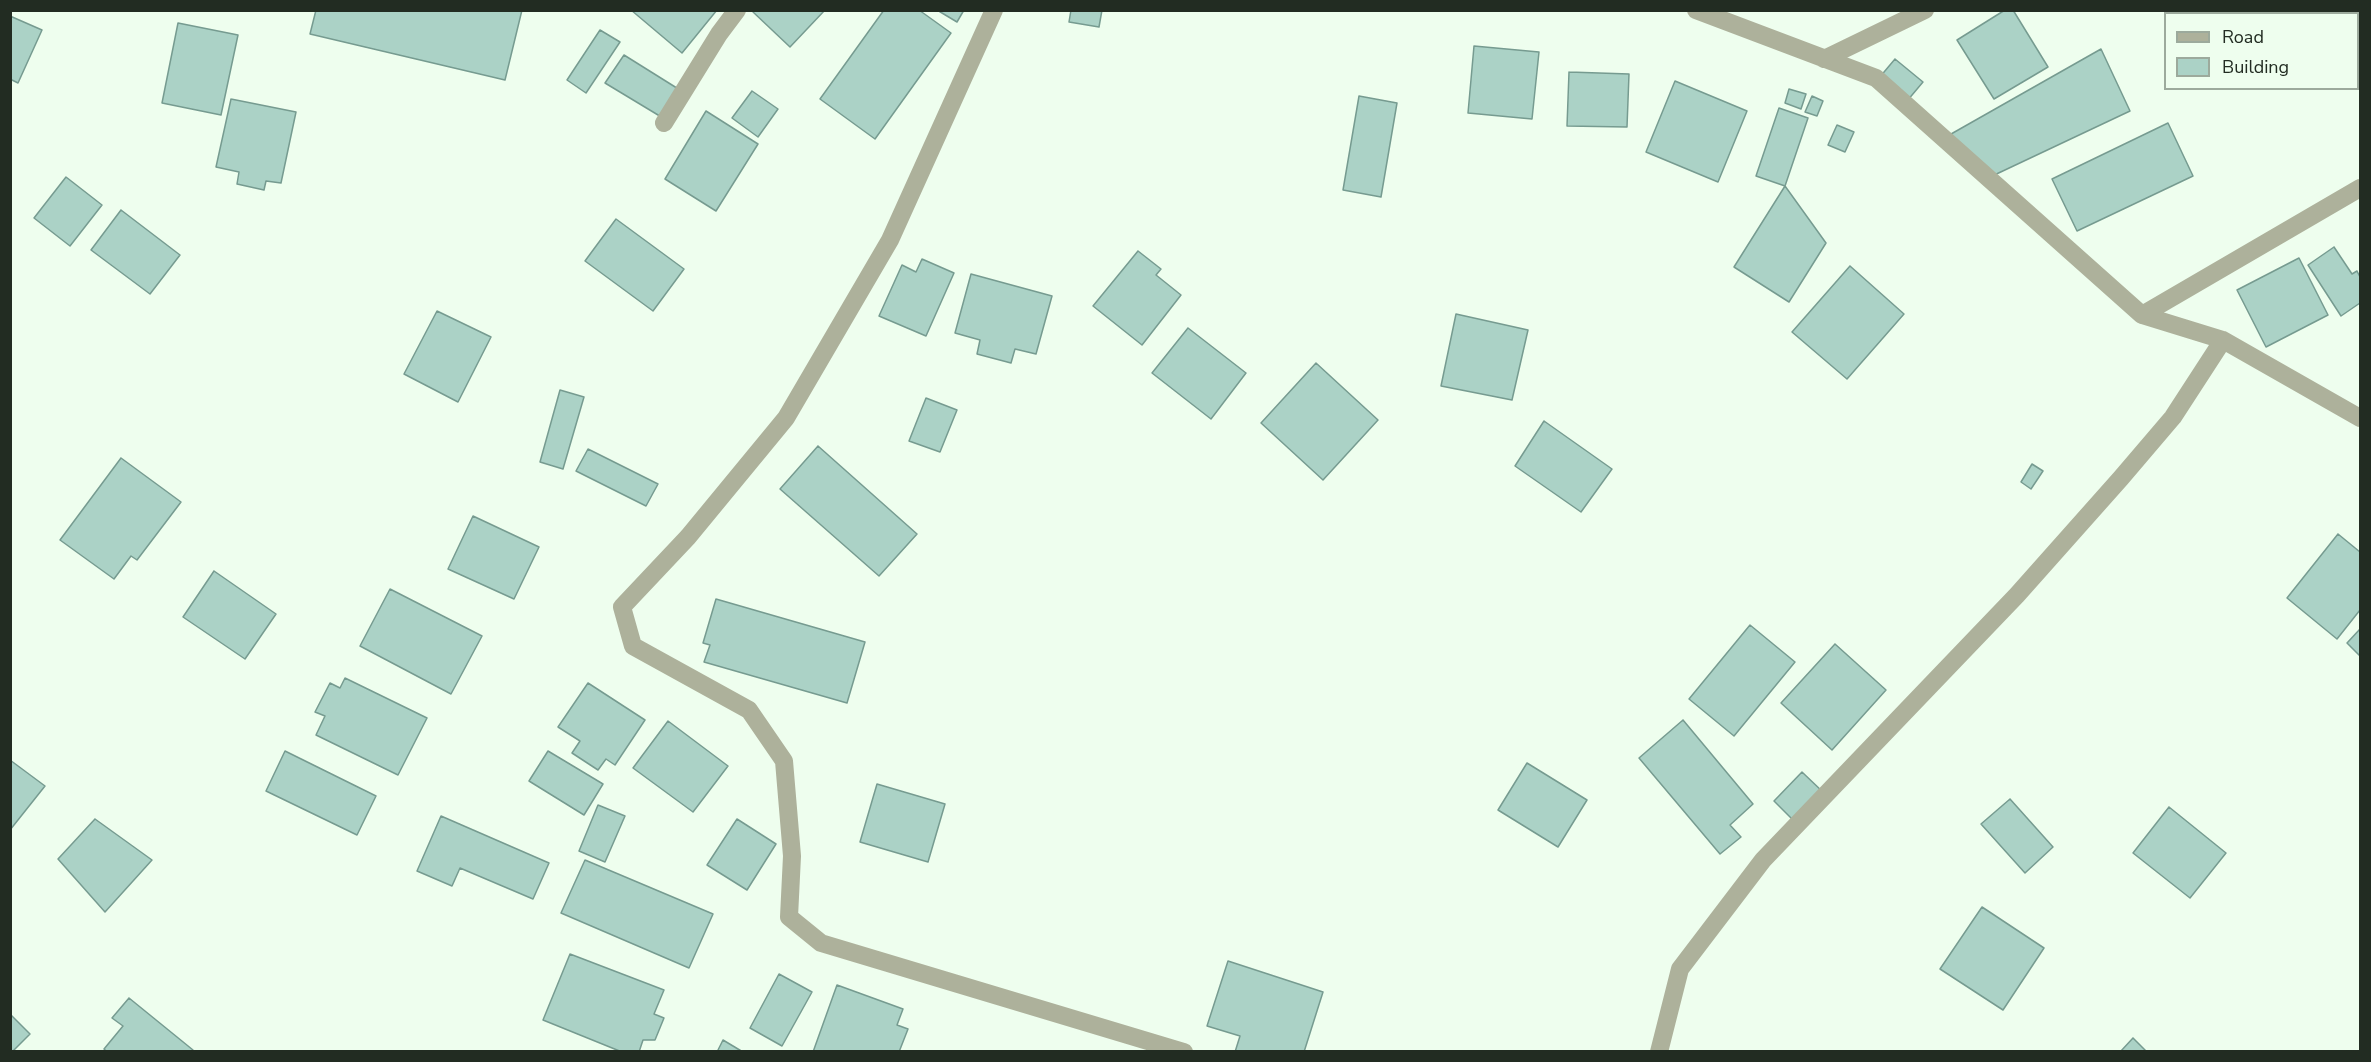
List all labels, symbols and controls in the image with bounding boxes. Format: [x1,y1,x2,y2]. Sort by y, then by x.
legend [2164,12,2359,90]
text: Road [2222,25,2264,49]
text: Building [2222,55,2289,79]

